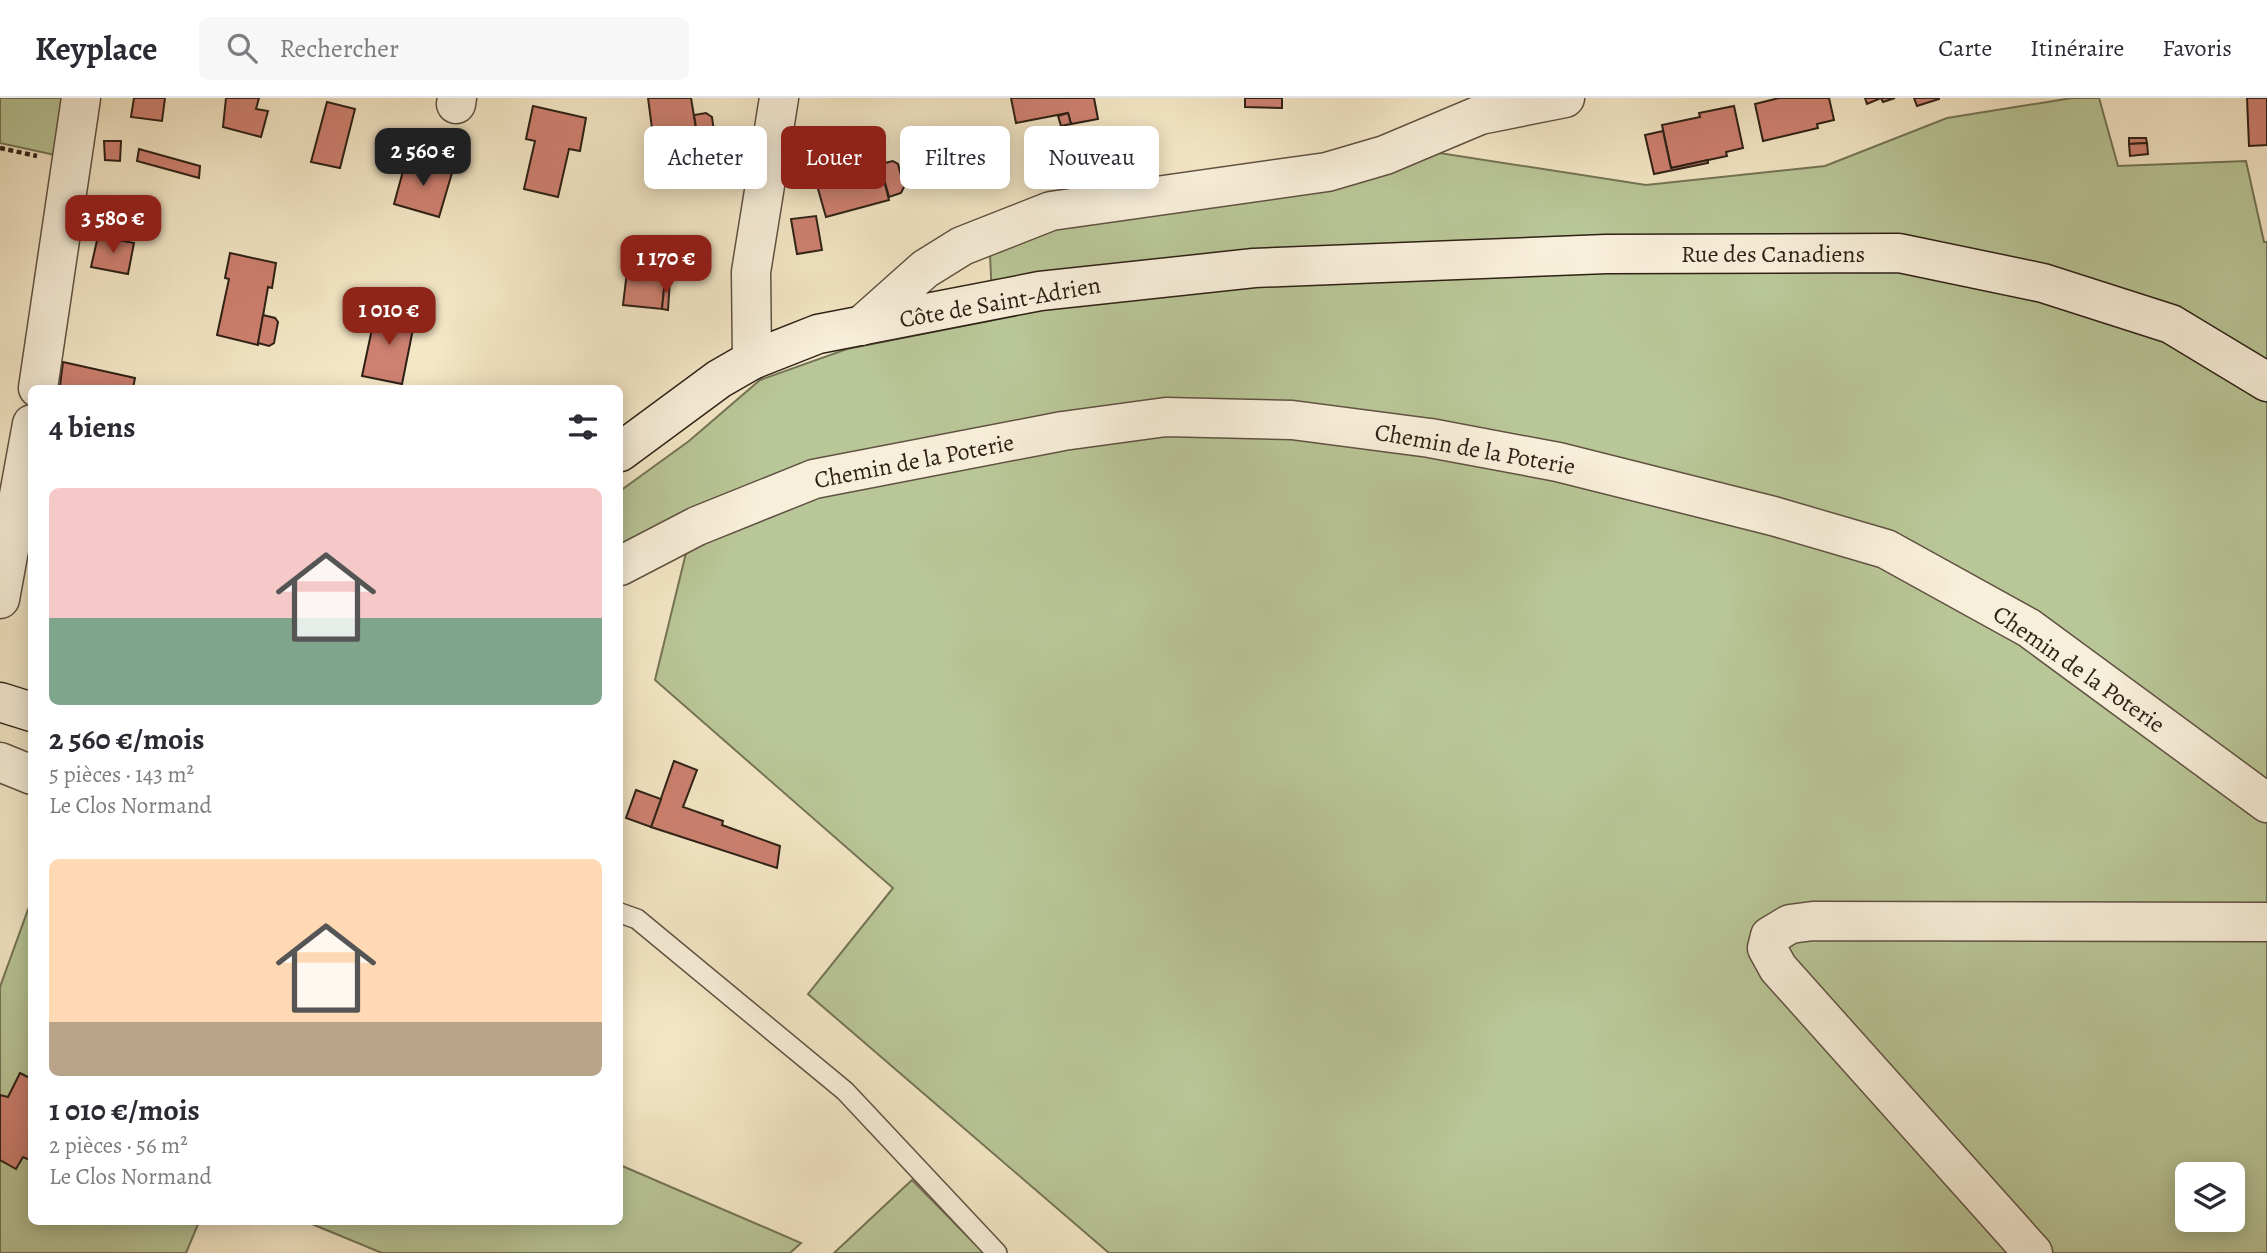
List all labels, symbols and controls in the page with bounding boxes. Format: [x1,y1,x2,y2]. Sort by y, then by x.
search box [199,17,689,80]
text: Keyplace [35,26,157,71]
icon: search [223,29,261,67]
text: Rechercher [279,31,399,66]
text: Carte [1938,32,1992,64]
text: Itinéraire [2030,32,2124,64]
text: Favoris [2162,32,2232,64]
chip: Acheter [644,126,767,189]
chip: Louer [781,126,886,189]
chip: Filtres [900,126,1010,189]
chip: Nouveau [1024,126,1159,189]
pin: 2 560 € [358,129,488,188]
text: 2 560 € [391,135,455,166]
pin: 3 580 € [48,195,178,255]
text: 3 580 € [81,202,145,233]
pin: 1 170 € [601,236,731,295]
street label: Rue des Canadiens [1681,238,1865,270]
text: 1 170 € [636,242,696,273]
street label: Côte de Saint-Adrien [897,269,1103,335]
pin: 1 010 € [324,288,454,347]
text: 1 010 € [359,294,419,325]
text: 4 biens [49,407,135,447]
icon: filters [564,408,602,446]
street label: Chemin de la Poterie [1372,416,1578,482]
street label: Chemin de la Poterie [811,426,1017,496]
icon: home [263,534,389,660]
street label: Chemin de la Poterie [1987,598,2171,740]
text: 2 560 €/mois [49,719,205,759]
text: 5 pièces · 143 m² [49,759,194,790]
text: Le Clos Normand [49,790,212,821]
icon: home [263,905,389,1031]
text: 1 010 €/mois [49,1090,200,1130]
text: 2 pièces · 56 m² [49,1130,188,1161]
text: Le Clos Normand [49,1161,212,1192]
map controls [2175,1162,2245,1232]
button: layers [2175,1162,2245,1232]

